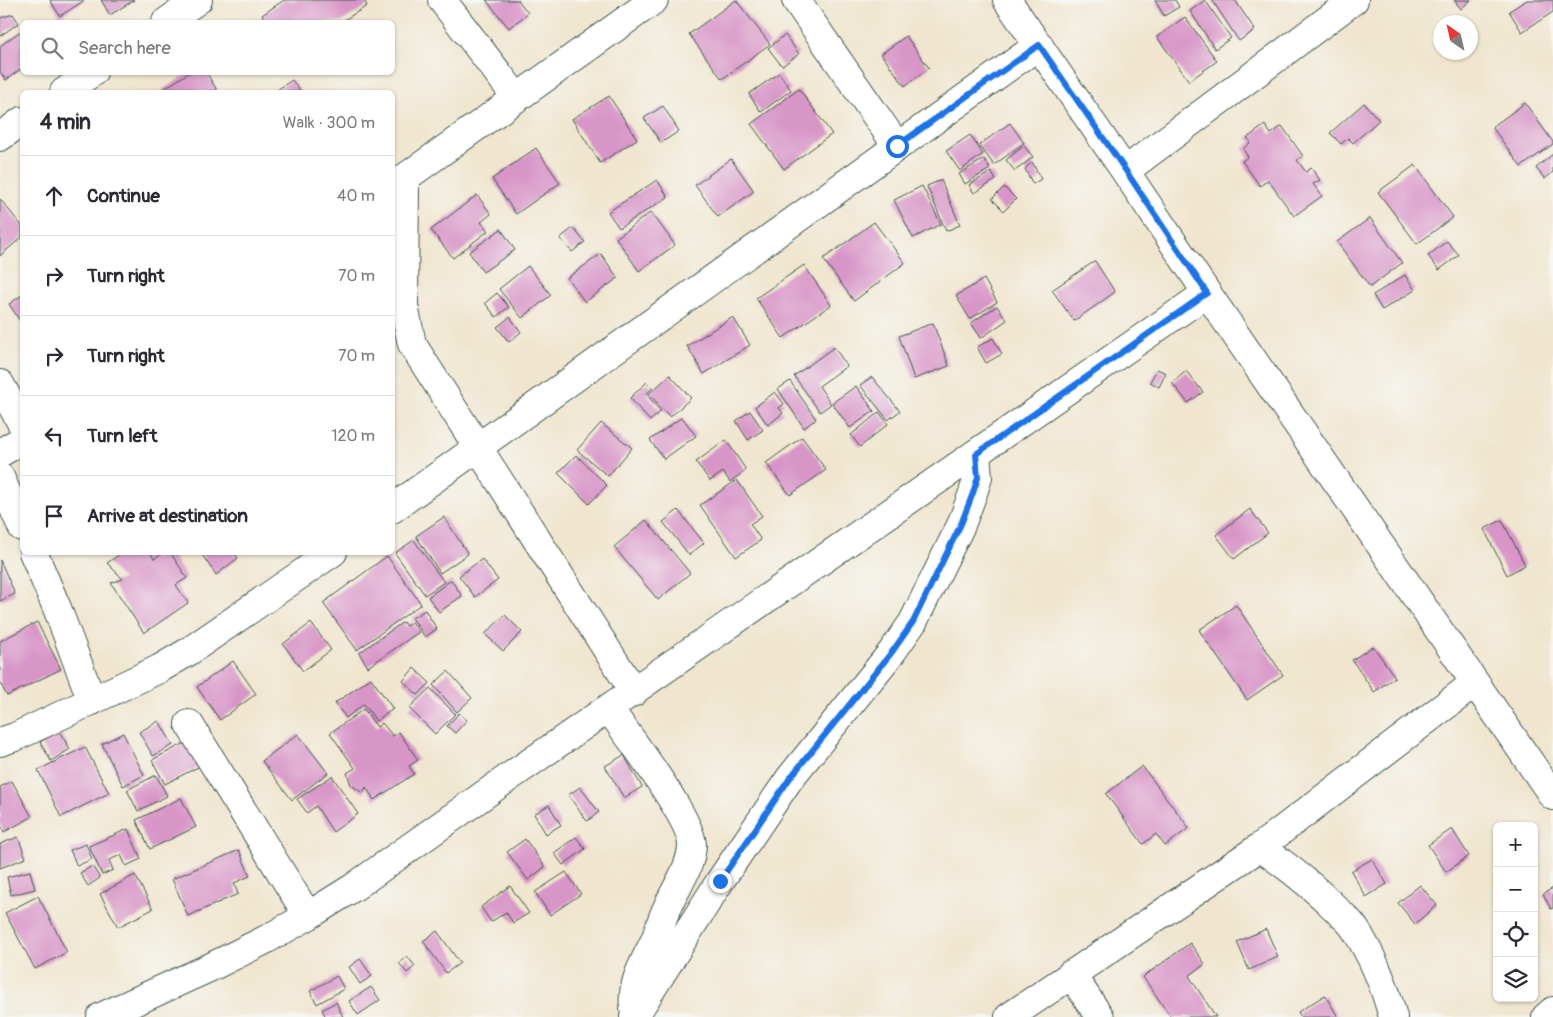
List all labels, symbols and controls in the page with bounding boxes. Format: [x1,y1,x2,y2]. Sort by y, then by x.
north arrow [1433,15,1478,60]
search box [20,20,395,75]
icon: search [38,34,66,62]
text: Search here [78,36,171,60]
text: 4 min [40,109,91,136]
text: Walk · 300 m [283,113,375,133]
route start [886,135,909,158]
icon: ahead [40,182,68,210]
text: Continue [87,184,160,208]
text: 40 m [337,186,375,206]
icon: right [40,262,68,290]
text: Turn right [87,264,165,288]
text: 70 m [338,266,375,286]
icon: right [40,342,68,370]
text: Turn right [87,344,165,368]
text: 70 m [338,346,375,366]
icon: left [40,422,68,450]
text: Turn left [87,424,157,448]
text: 120 m [331,426,375,446]
icon: arrive [40,502,68,530]
text: Arrive at destination [87,504,248,528]
map controls [1493,822,1538,1002]
button: + [1493,822,1538,867]
button: − [1493,867,1538,912]
route end [709,870,732,893]
button: locate [1493,912,1538,957]
button: layers [1493,957,1538,1002]

